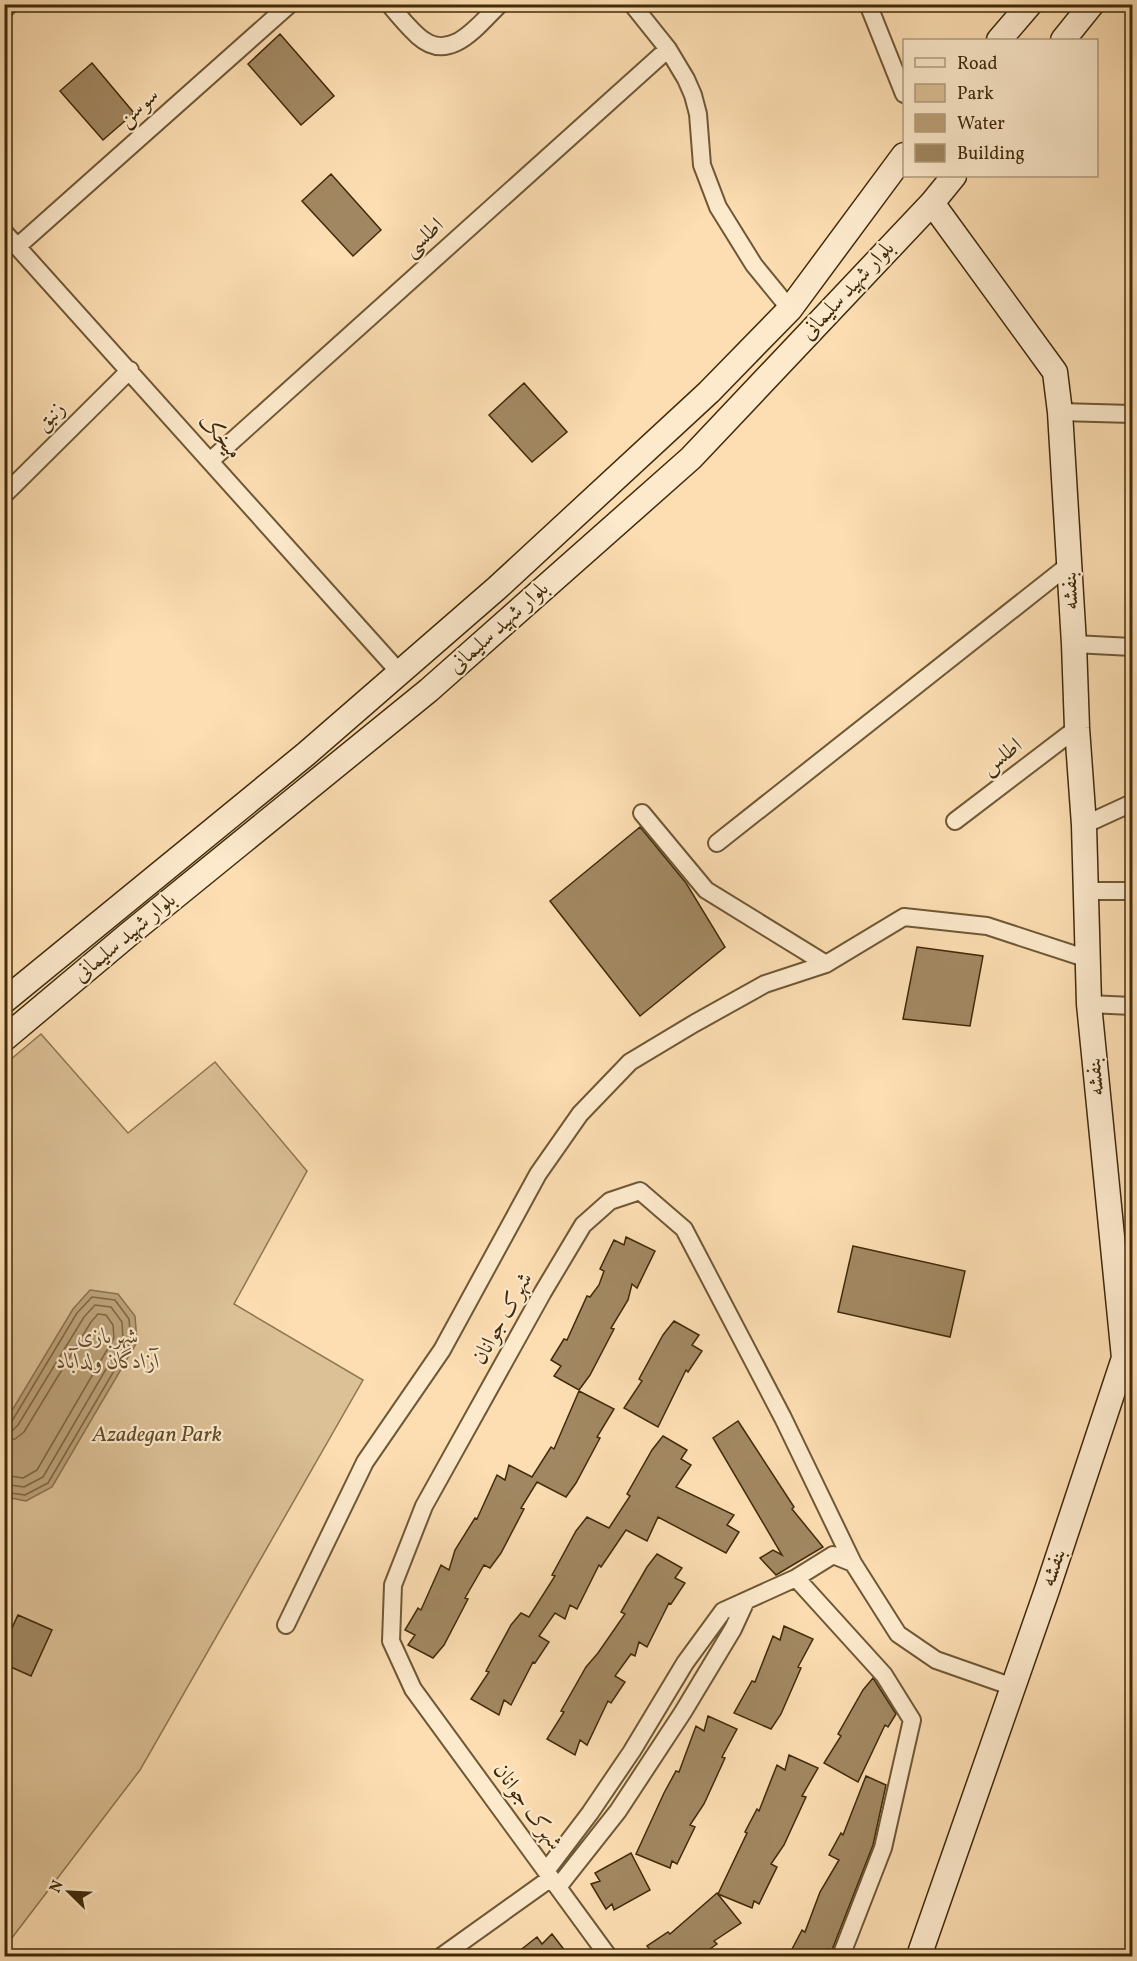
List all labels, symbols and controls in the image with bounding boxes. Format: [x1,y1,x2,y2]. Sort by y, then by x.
legend [903,39,1098,177]
text: Road [957,52,998,77]
street label: سوسن [111,81,167,135]
text: Park [957,82,994,107]
text: Water [957,112,1005,137]
text: Building [957,142,1025,167]
street label: اطلسی [397,211,451,265]
street label: بلوار شهید سلیمانی [794,234,902,348]
street label: زنبق [29,395,73,439]
street label: میخک [190,407,248,467]
street label: بنفشه [1055,571,1087,611]
street label: بلوار شهید سلیمانی [442,574,556,682]
street label: اطلس [975,731,1029,783]
street label: بلوار شهید سلیمانی [67,886,183,990]
street label: بنفشه [1079,1056,1113,1098]
street label: شهرک جوانان [465,1267,541,1371]
park label: شهربازی آزادگان ولدآباد [56,1322,160,1378]
park label: Azadegan Park [91,1420,222,1451]
street label: بنفشه [1033,1545,1075,1591]
street label: شهرک جوانان [485,1757,569,1857]
north arrow [39,1862,99,1922]
text: N [45,1877,70,1896]

